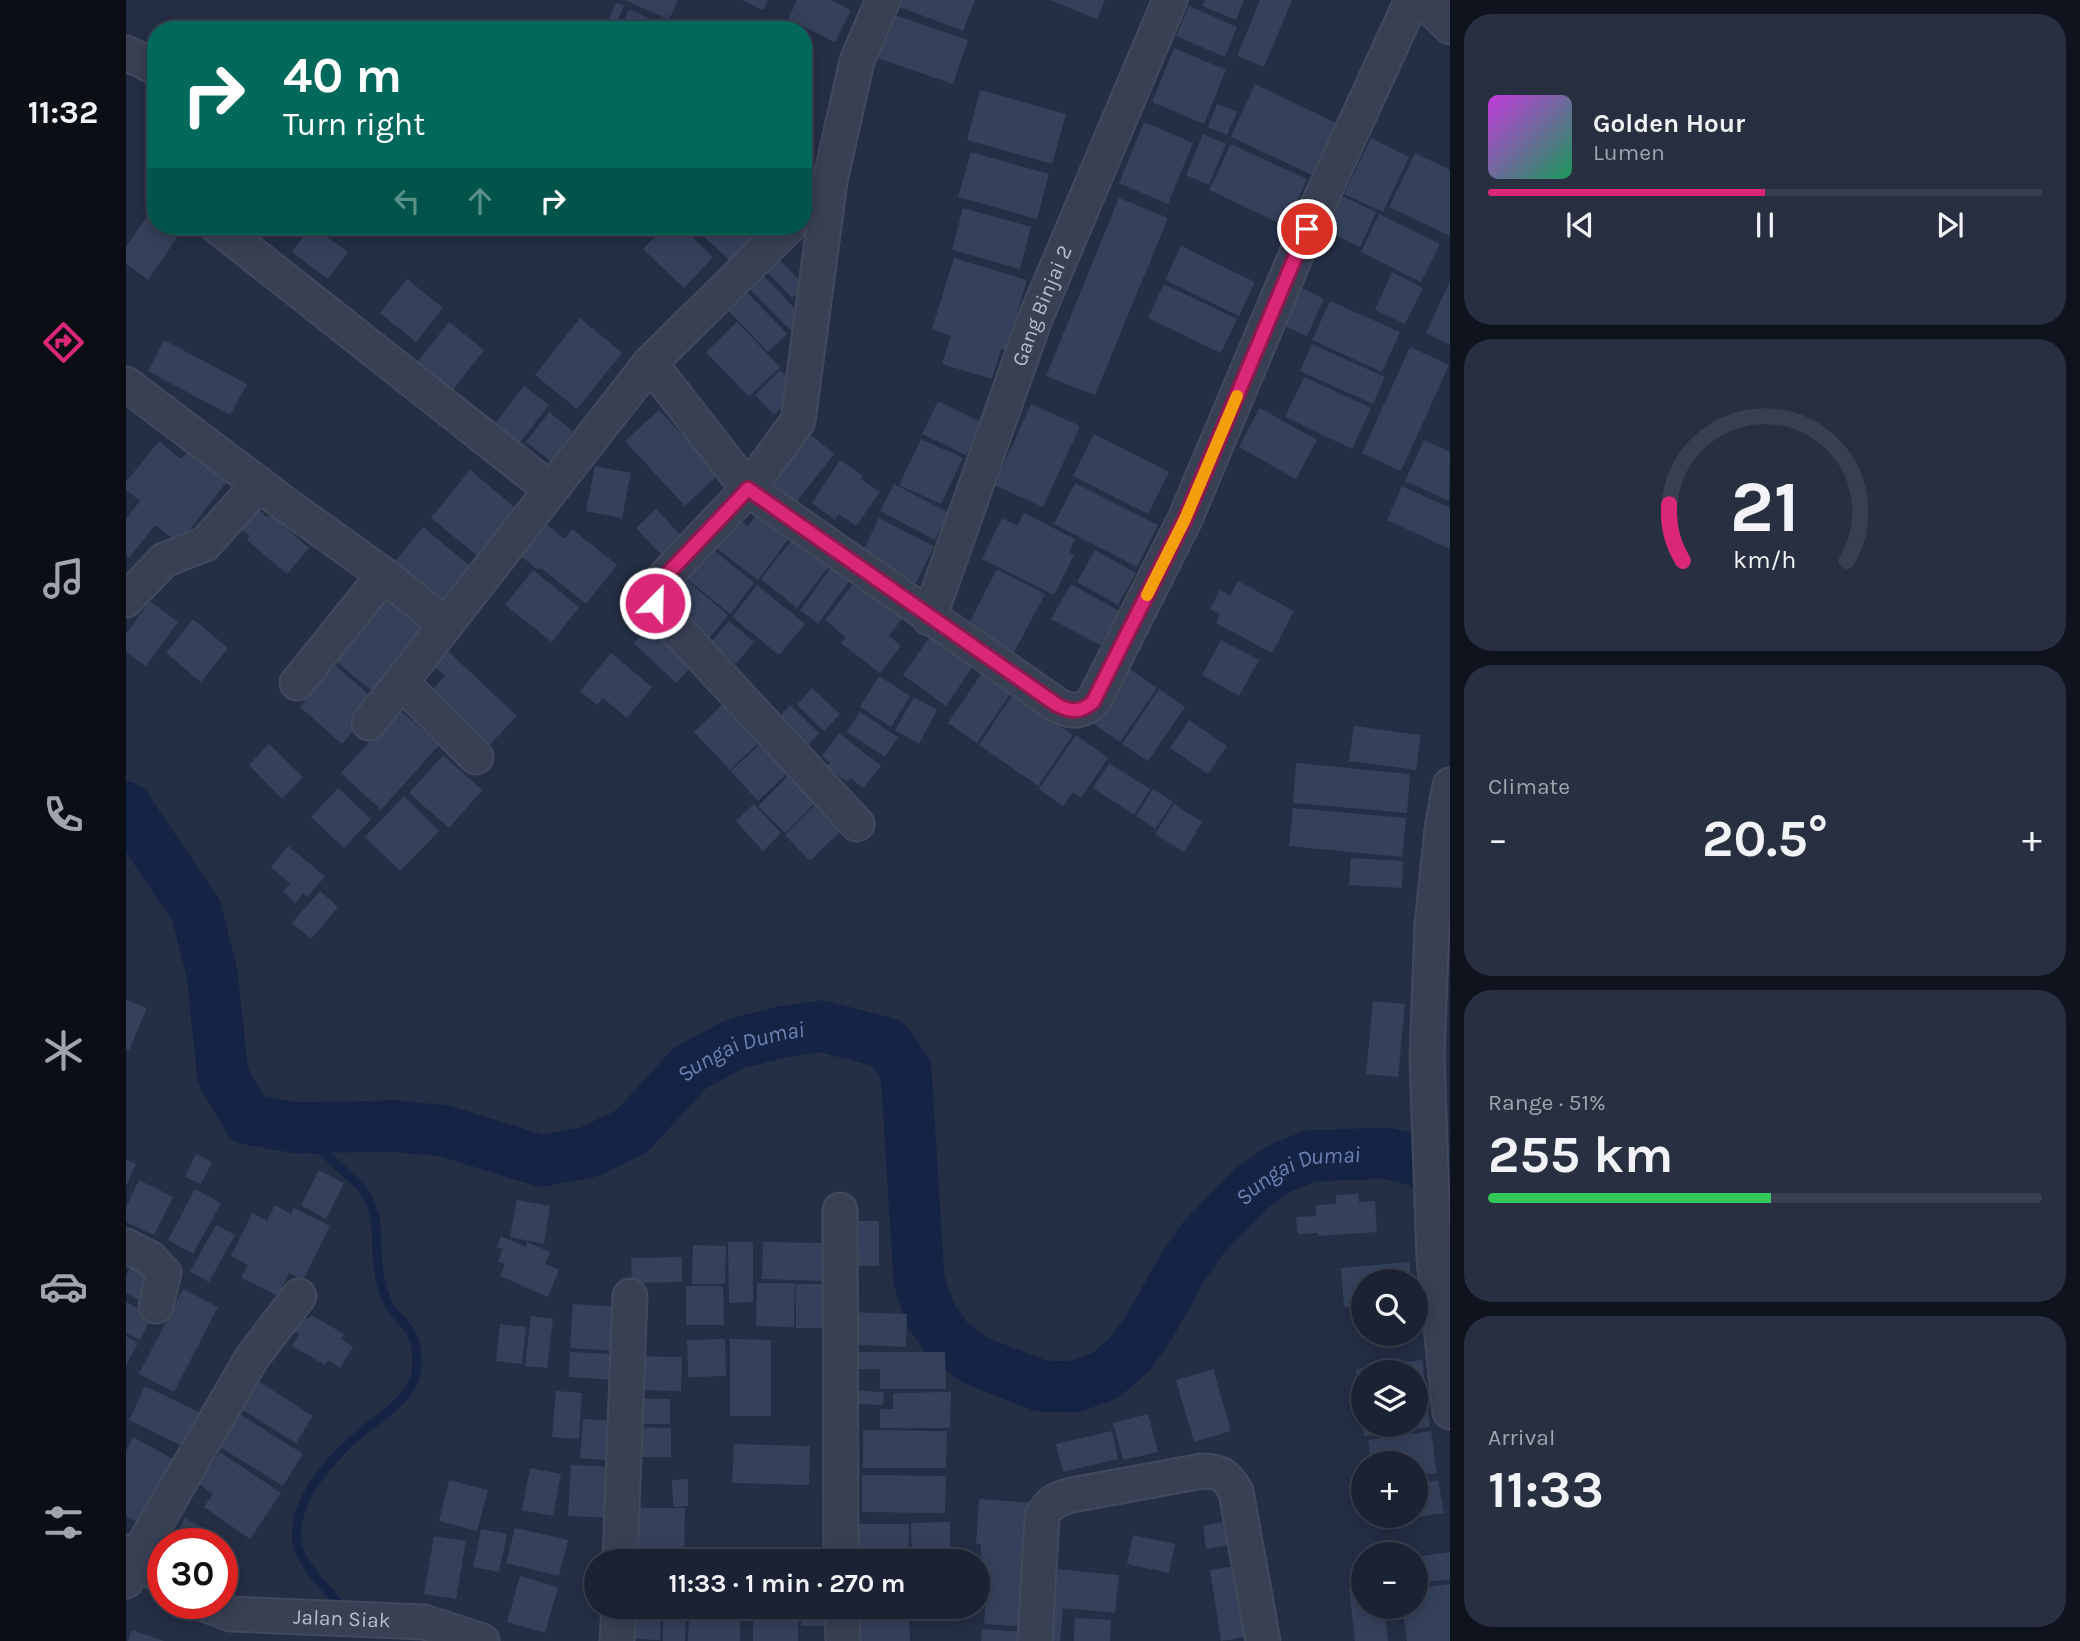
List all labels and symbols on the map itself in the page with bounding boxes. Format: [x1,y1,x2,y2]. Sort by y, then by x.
pin [1277,199,1337,259]
street label: Gang Binjai 2 [1007,242,1077,370]
position arrow [618,566,692,640]
water label: Sungai Dumai [671,1015,806,1087]
water label: Sungai Dumai [1230,1141,1361,1210]
speed limit sign: 30 [147,1528,238,1619]
street label: Jalan Siak [293,1605,391,1633]

